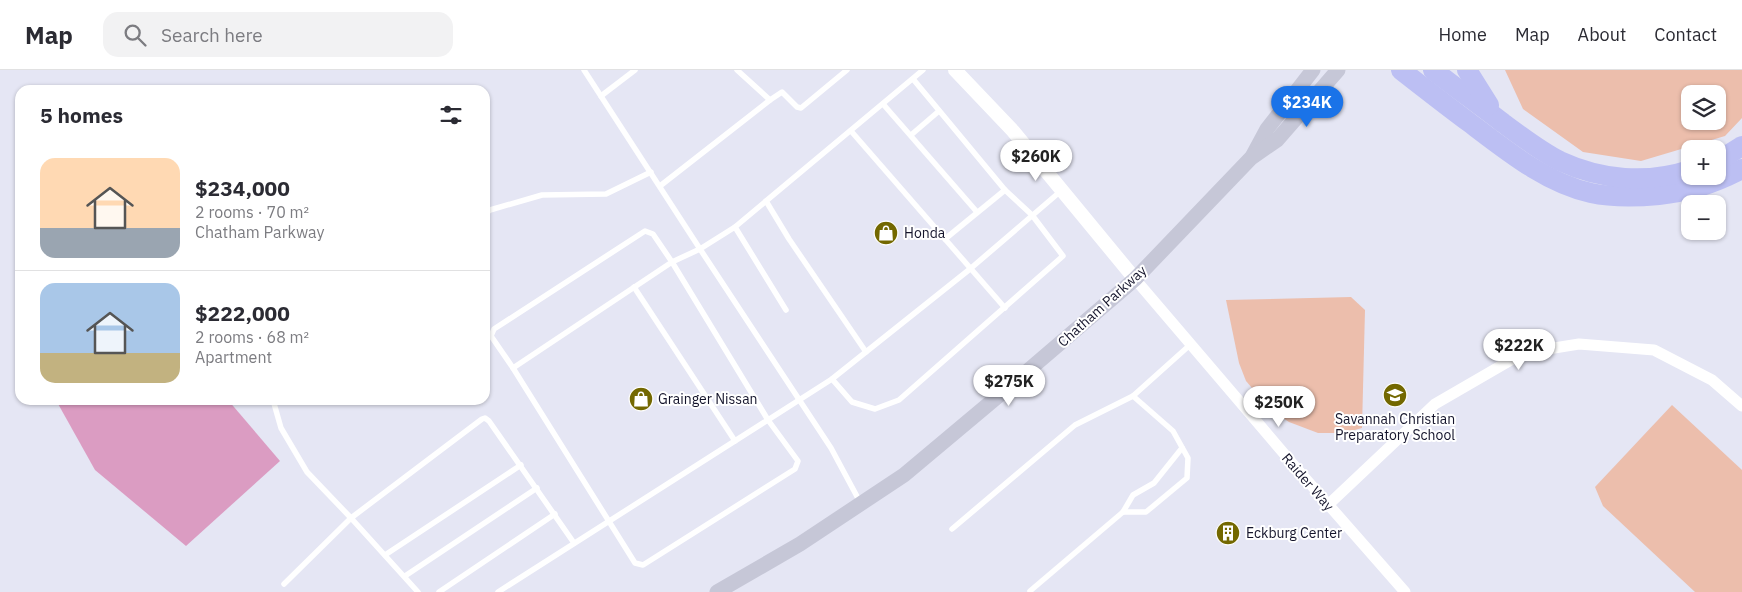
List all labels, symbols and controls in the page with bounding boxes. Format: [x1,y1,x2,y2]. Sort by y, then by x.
search box [103,12,453,57]
text: Map [25,19,73,51]
icon: search [121,21,149,49]
text: Search here [161,23,263,47]
text: Home [1439,23,1487,46]
text: Map [1515,23,1550,46]
text: About [1578,23,1626,46]
text: Contact [1654,23,1717,46]
pin: $234K [1272,85,1342,128]
map controls [1681,85,1726,240]
button: layers [1681,85,1726,130]
text: $234K [1282,92,1332,112]
text: 5 homes [40,101,123,129]
icon: filters [437,101,465,129]
pin: $260K [1001,140,1071,182]
button: + [1681,140,1726,185]
text: $260K [1011,146,1061,166]
text: $234,000 [195,174,290,202]
icon: home [80,178,140,238]
button: − [1681,195,1726,240]
text: 2 rooms · 70 m² [195,202,309,222]
shop icon: Honda [873,220,899,246]
text: Chatham Parkway [195,222,325,242]
place label: Honda [904,224,946,242]
street label: Chatham Parkway [1054,261,1150,351]
text: $222,000 [195,299,290,327]
icon: home [80,303,140,363]
text: 2 rooms · 68 m² [195,327,309,347]
pin: $222K [1484,328,1554,371]
text: $222K [1494,335,1544,355]
text: Apartment [195,347,272,367]
pin: $275K [974,364,1044,407]
text: $275K [984,371,1034,391]
school or university icon: Savannah Christian Preparatory School [1382,382,1408,408]
shop icon: Grainger Nissan [628,386,654,412]
pin: $250K [1244,386,1314,428]
place label: Grainger Nissan [658,390,758,408]
text: $250K [1254,392,1304,412]
place label: Savannah Christian Preparatory School [1335,410,1455,444]
street label: Raider Way [1278,449,1338,515]
building icon: Eckburg Center [1215,520,1241,546]
place label: Eckburg Center [1246,524,1342,542]

